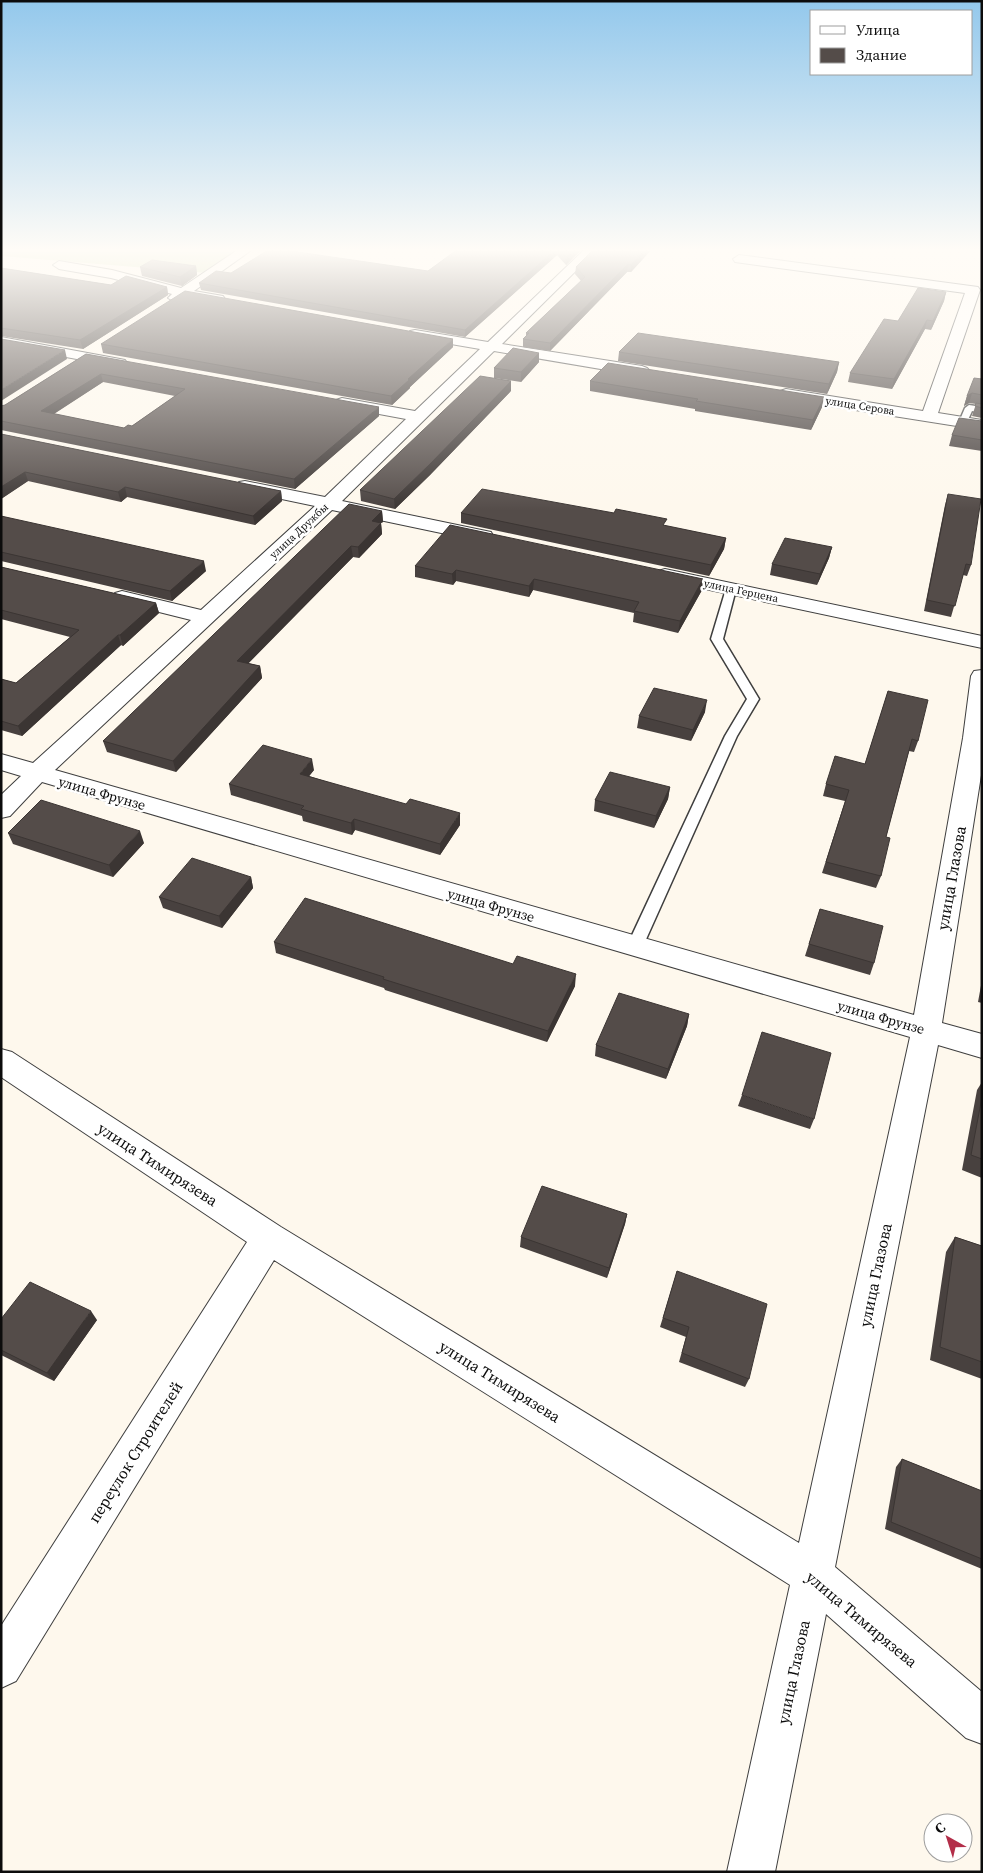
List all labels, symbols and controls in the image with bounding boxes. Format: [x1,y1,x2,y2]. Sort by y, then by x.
legend [810,10,973,75]
text: Улица [856,19,900,40]
text: Здание [856,44,907,65]
street label: улица Серова [824,393,896,419]
street label: улица Дружбы [266,500,332,562]
street label: улица Герцена [702,576,780,606]
street label: улица Фрунзе [56,771,148,815]
street label: улица Глазова [931,823,971,932]
street label: улица Фрунзе [445,883,537,927]
street label: улица Фрунзе [835,995,927,1039]
street label: улица Тимирязева [94,1117,223,1212]
street label: улица Глазова [853,1220,897,1329]
street label: улица Тимирязева [435,1335,566,1428]
street label: переулок Строителей [82,1377,188,1527]
street label: улица Тимирязева [802,1566,923,1673]
street label: улица Глазова [771,1617,815,1726]
north arrow [923,1813,973,1863]
text: С [930,1817,950,1838]

